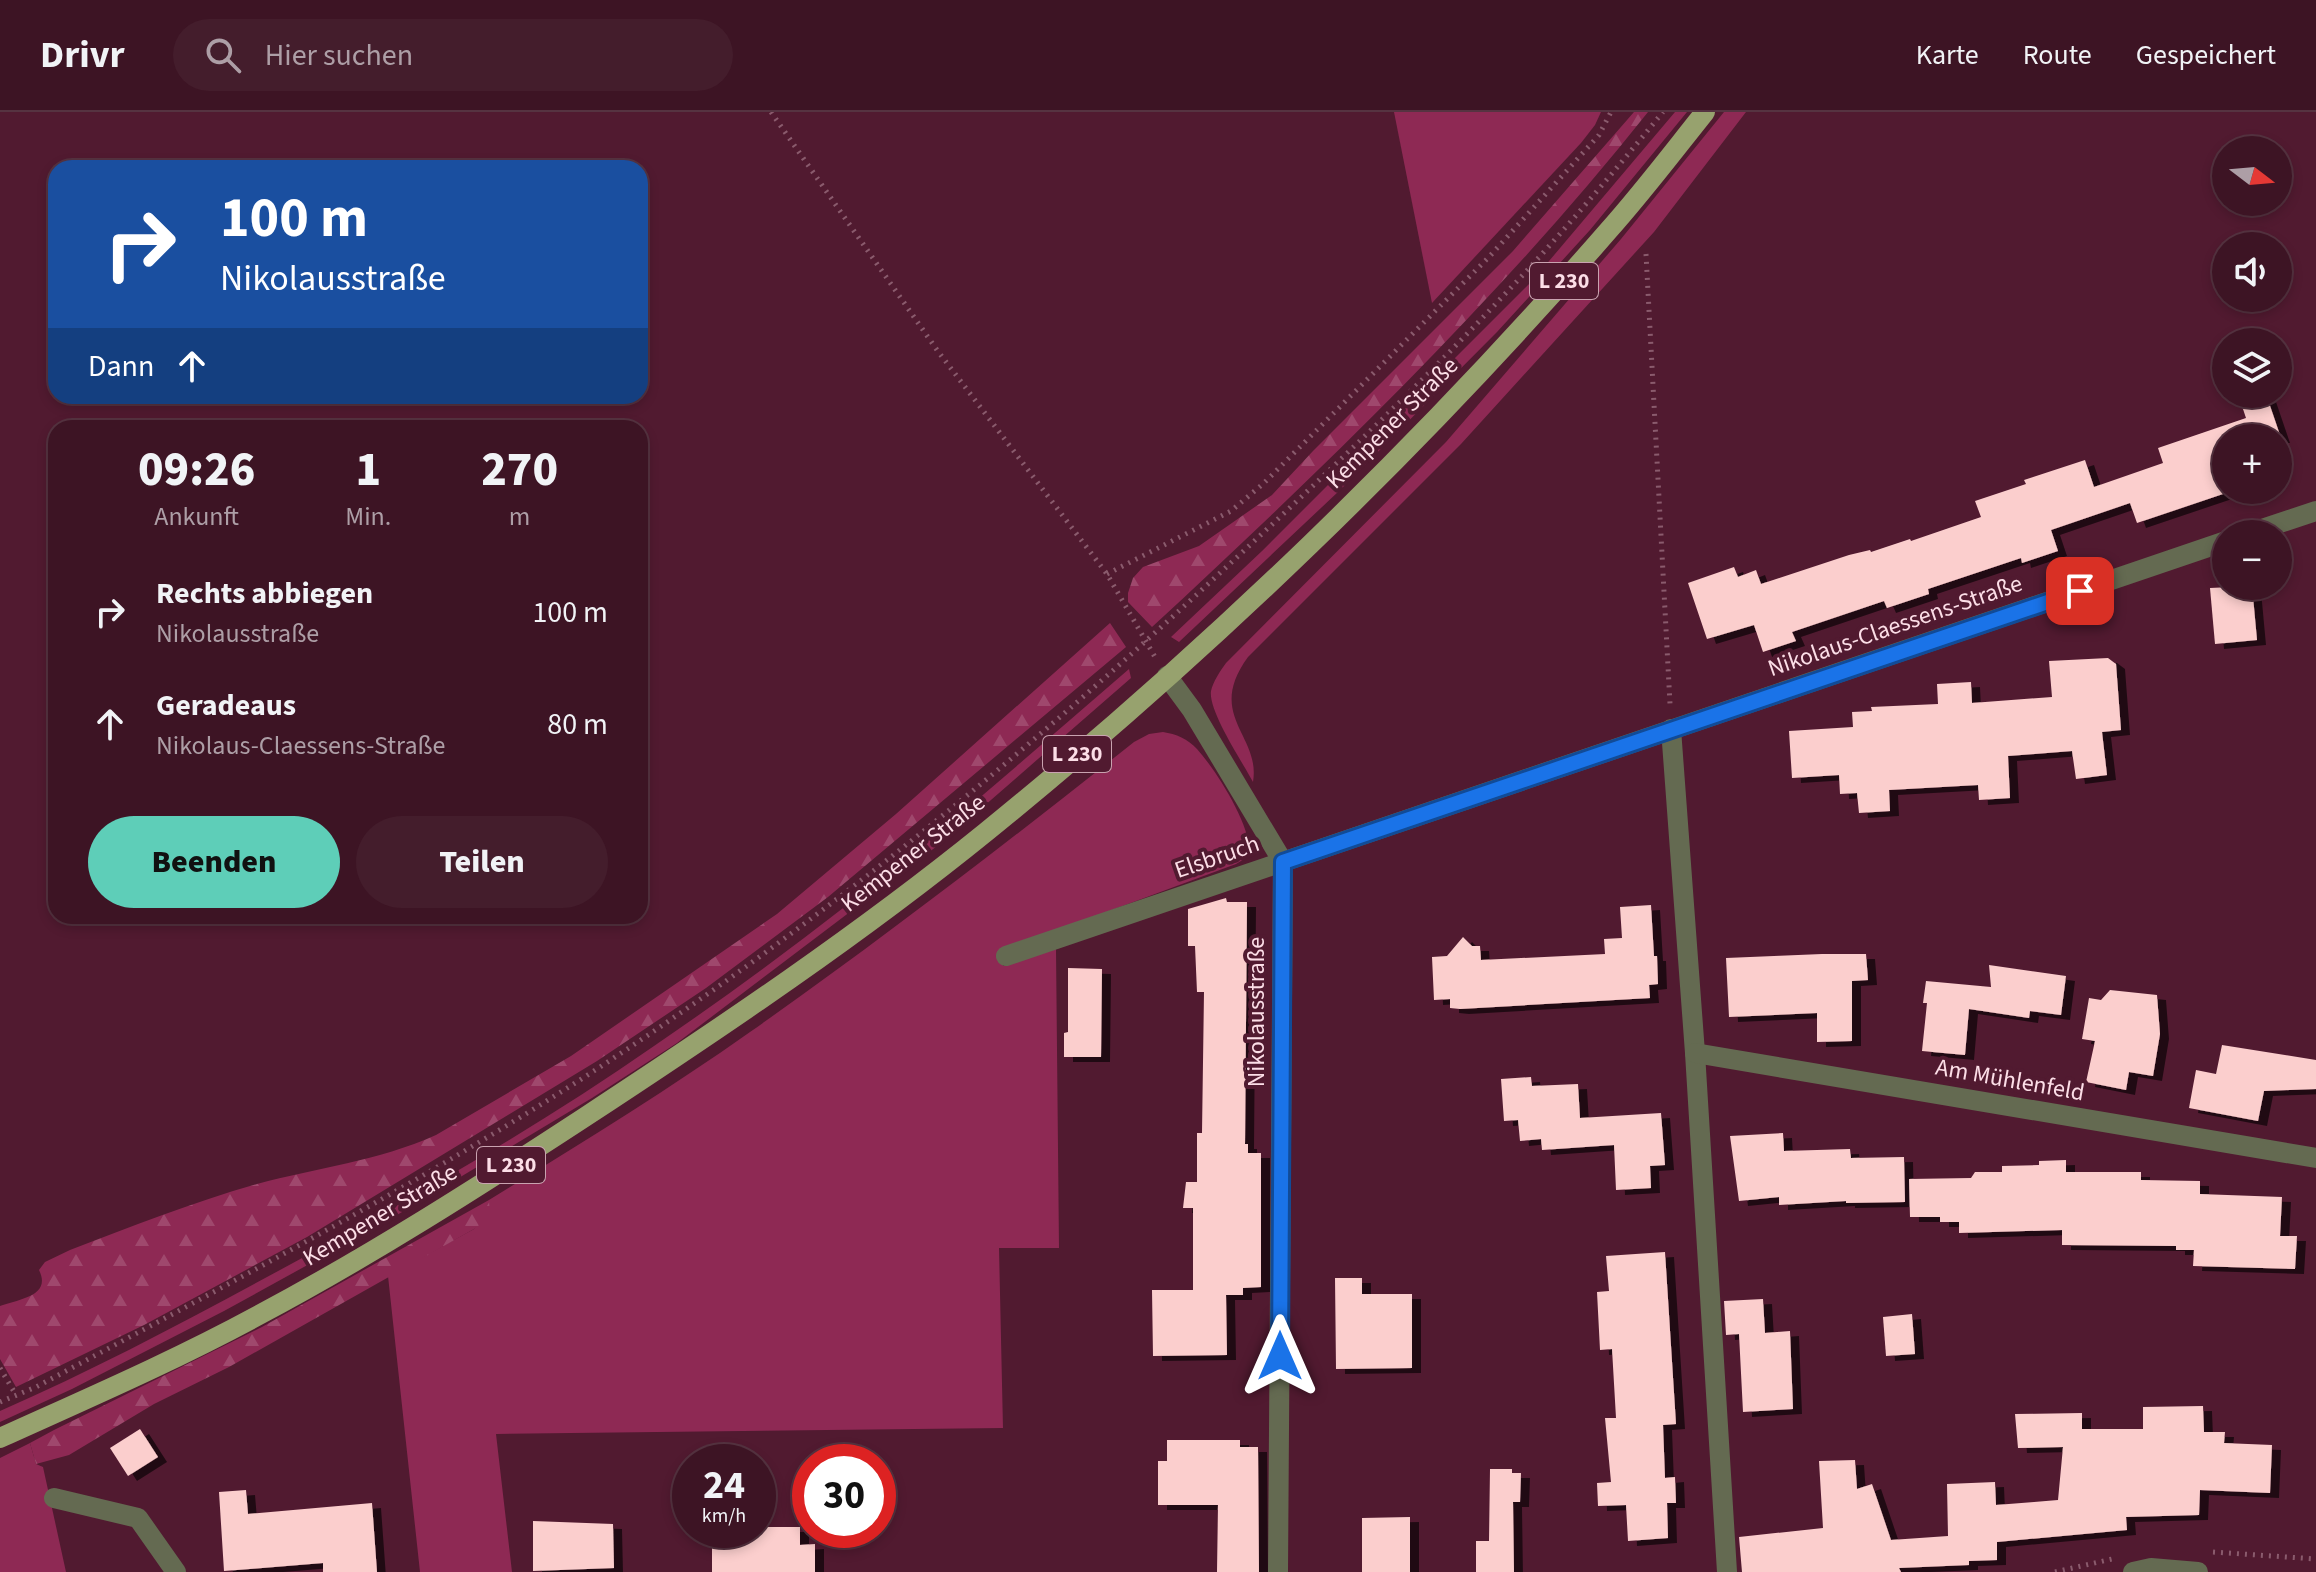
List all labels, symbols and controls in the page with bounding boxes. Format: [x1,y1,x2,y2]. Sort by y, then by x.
search box [173,19,733,91]
text: Drivr [40,28,125,82]
icon: search [201,33,245,77]
text: Hier suchen [265,34,413,77]
text: Karte [1916,35,1979,75]
text: Route [2023,35,2092,75]
text: Gespeichert [2136,35,2276,75]
north arrow [2212,136,2292,216]
map controls [2212,136,2292,600]
text: 100 m [220,179,368,258]
icon: right [88,192,192,296]
button: sound [2212,232,2292,312]
text: Nikolausstraße [220,253,446,304]
road number: L 230 [1530,263,1598,299]
button: layers [2212,328,2292,408]
icon: ahead [170,344,214,388]
text: Dann [88,345,154,388]
street label: Kempener Straße [1318,349,1466,497]
button: + [2212,424,2292,504]
text: 09:26 [138,436,255,504]
text: 1 [355,436,381,504]
text: 270 [481,436,558,504]
text: Ankunft [154,498,239,535]
text: Min. [345,498,391,535]
text: m [509,498,530,535]
button: − [2212,520,2292,600]
pin [2046,557,2114,625]
street label: Nikolaus-Claessens-Straße [1763,566,2027,686]
icon: arrive [2058,569,2102,613]
text: Rechts abbiegen [156,572,373,615]
icon: right [88,590,132,634]
text: 100 m [532,591,608,634]
text: Nikolausstraße [156,615,319,652]
text: Geradeaus [156,684,296,727]
icon: ahead [88,702,132,746]
text: 80 m [547,703,608,746]
text: Nikolaus-Claessens-Straße [156,727,445,764]
road number: L 230 [1043,736,1111,772]
street label: Kempener Straße [833,785,993,921]
button: Beenden [88,816,340,908]
button: Teilen [356,816,608,908]
street label: Elsbruch [1170,826,1264,888]
street label: Nikolausstraße [1239,937,1274,1087]
street label: Am Mühlenfeld [1933,1050,2087,1110]
road number: L 230 [477,1147,545,1183]
street label: Kempener Straße [296,1155,464,1275]
position arrow [1238,1314,1322,1398]
speed limit sign: 30 [792,1444,896,1548]
text: 24 [703,1457,745,1514]
text: km/h [702,1502,746,1530]

